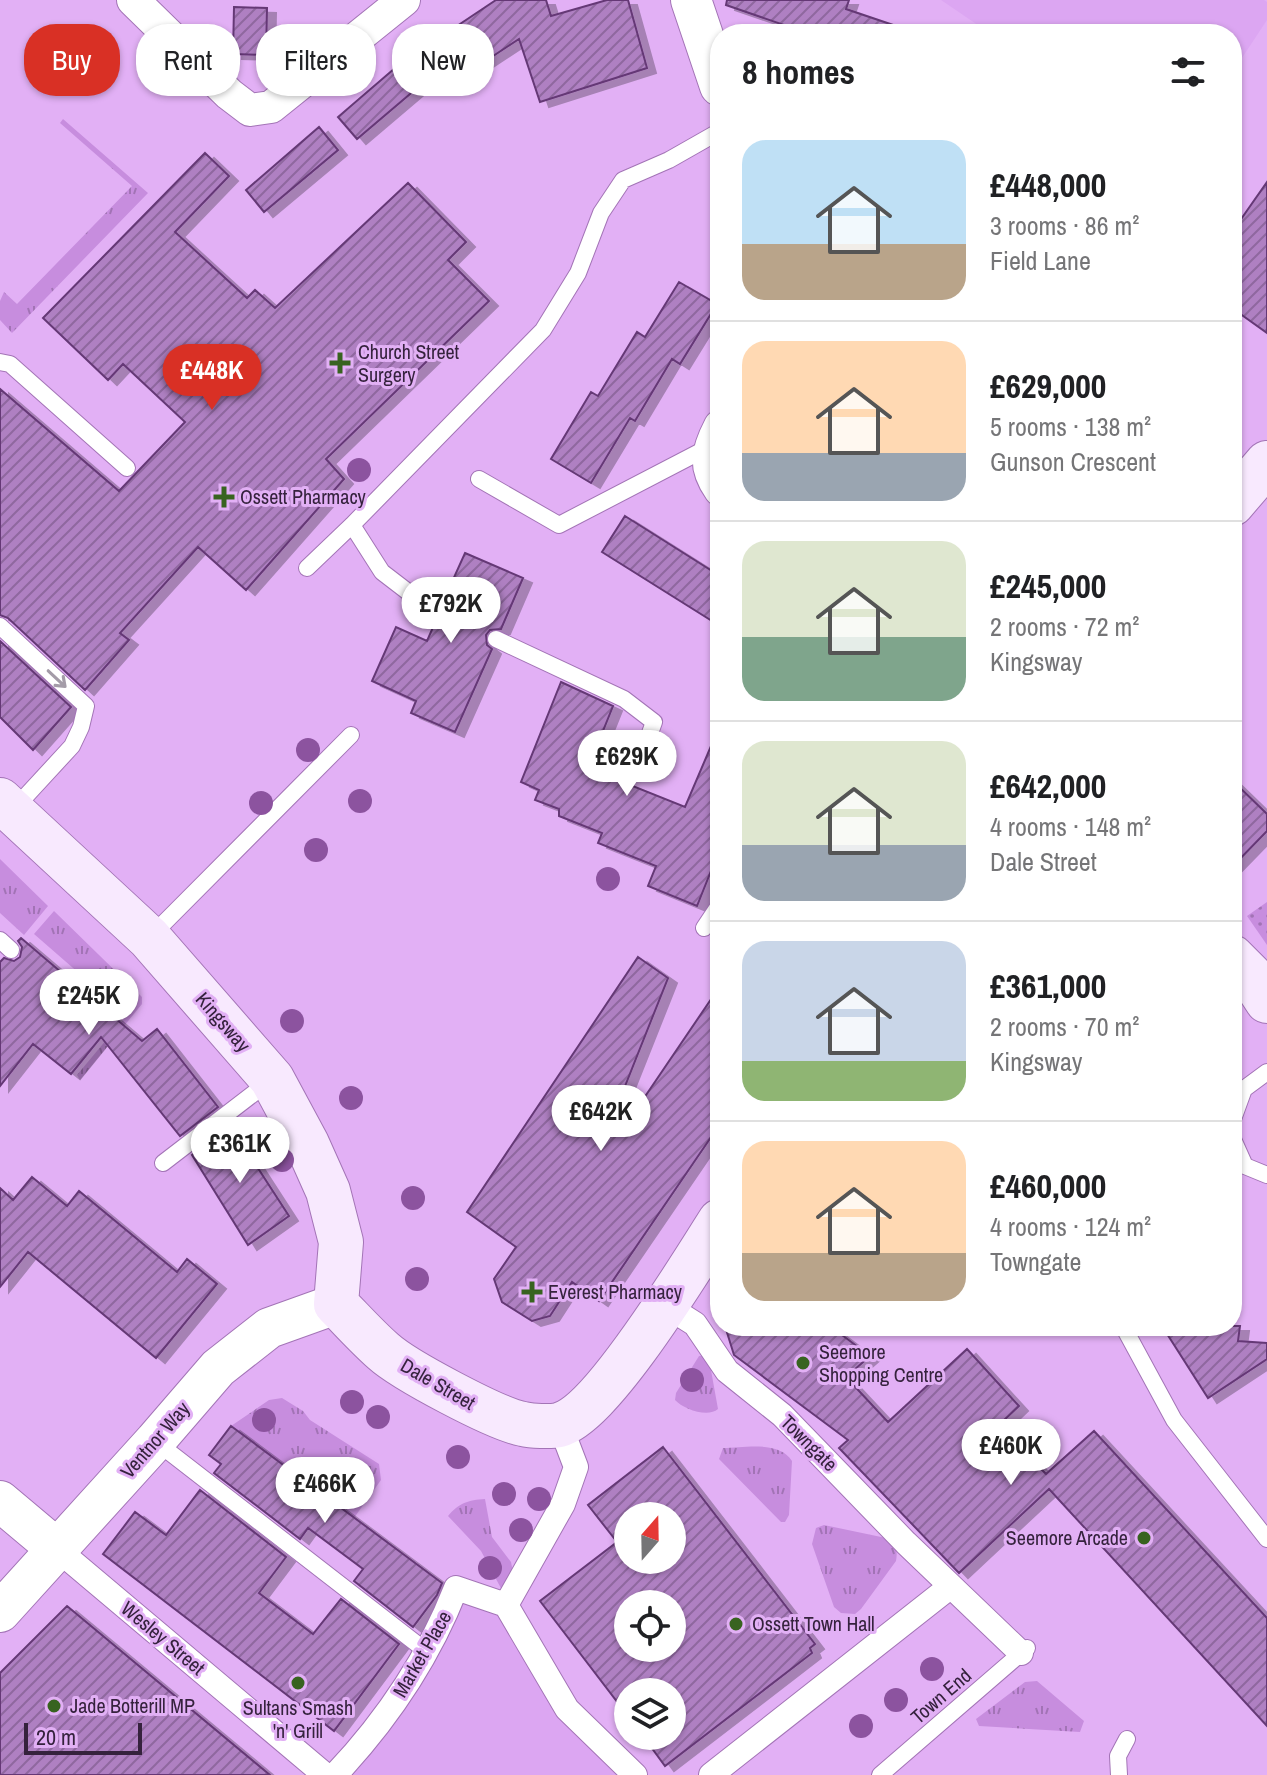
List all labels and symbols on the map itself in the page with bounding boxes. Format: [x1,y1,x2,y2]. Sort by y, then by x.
place label: Church Street Surgery [358,338,460,388]
pin: £448K [156,344,268,412]
marker: Church Street Surgery [329,352,351,374]
place label: Ossett Pharmacy [240,483,367,510]
marker: Ossett Pharmacy [215,488,233,506]
pin: £792K [395,577,507,645]
one-way arrow [47,669,67,688]
pin: £629K [571,730,683,798]
pin: £245K [33,969,145,1037]
street label: Kingsway [190,986,257,1058]
pin: £642K [545,1085,657,1153]
pin: £361K [184,1117,296,1185]
place label: Everest Pharmacy [548,1278,683,1305]
marker: Everest Pharmacy [523,1283,541,1301]
place label: Seemore Shopping Centre [819,1338,943,1388]
street label: Dale Street [396,1351,481,1416]
marker: Seemore Shopping Centre [794,1354,812,1372]
street label: Ventnor Way [114,1395,196,1484]
street label: Towngate [775,1408,844,1477]
pin: £460K [955,1419,1067,1487]
pin: £466K [269,1457,381,1525]
north arrow [614,1502,686,1574]
place label: Seemore Arcade [1006,1524,1128,1551]
marker: Seemore Arcade [1135,1529,1153,1547]
street label: Wesley Street [116,1595,211,1681]
street label: Market Place [386,1606,457,1702]
place label: Ossett Town Hall [752,1610,875,1637]
marker: Ossett Town Hall [727,1615,745,1633]
street label: Town End [905,1662,977,1729]
marker: Sultans Smash 'n' Grill [289,1674,307,1692]
place label: Jade Botterill MP [70,1692,195,1719]
place label: Sultans Smash 'n' Grill [243,1694,353,1744]
marker: Jade Botterill MP [45,1697,63,1715]
scale bar [24,1719,142,1755]

